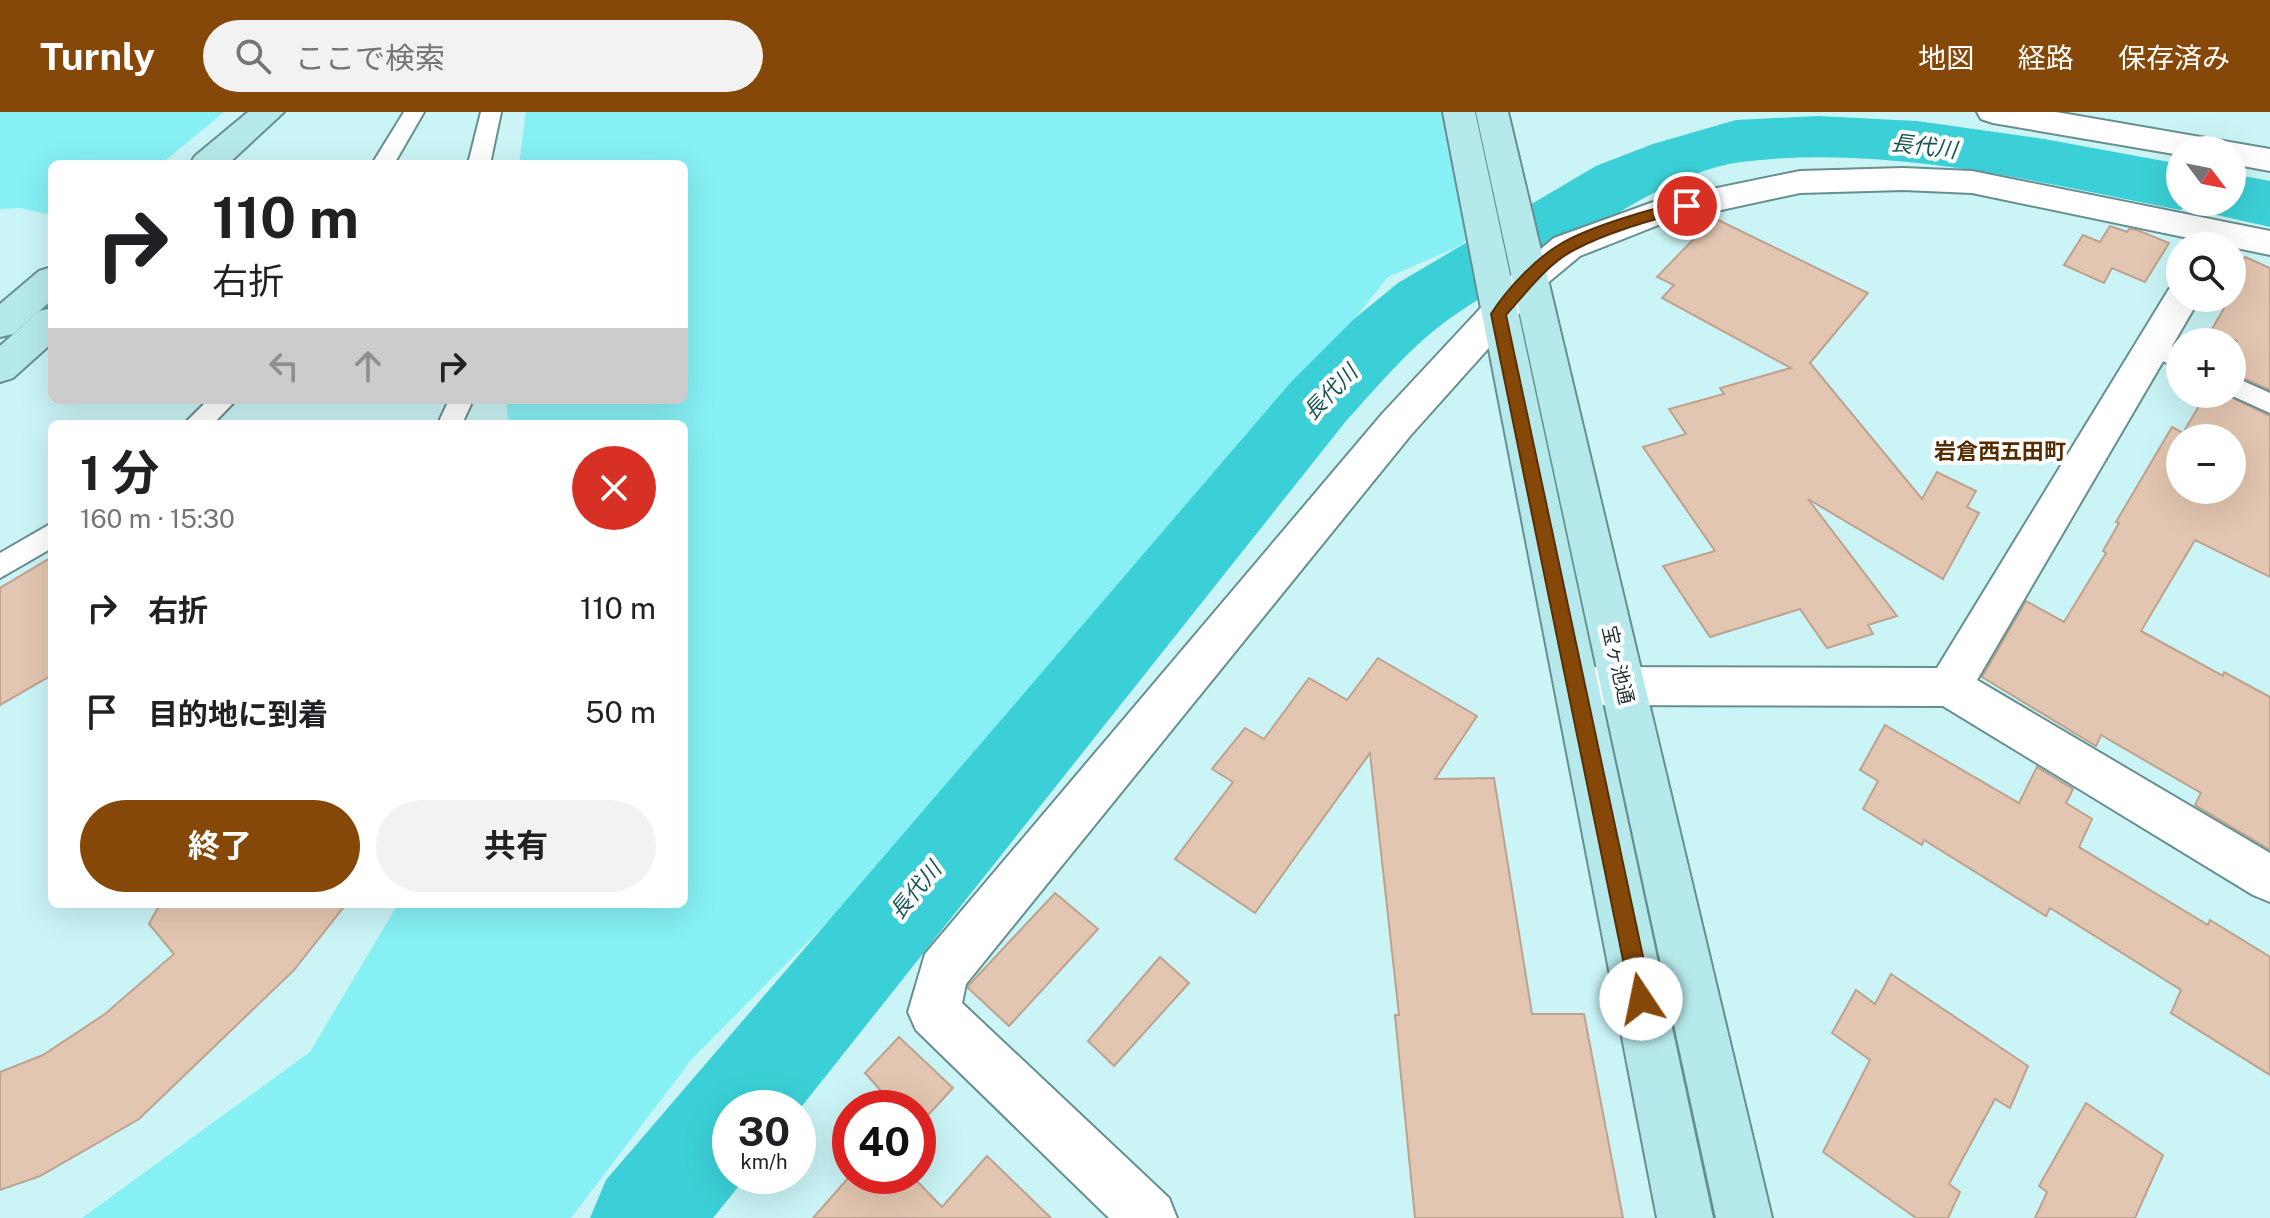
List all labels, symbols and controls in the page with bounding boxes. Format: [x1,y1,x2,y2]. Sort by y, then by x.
search box [203,20,763,92]
text: Turnly [40,34,155,79]
icon: search [231,34,275,78]
text: ここで検索 [295,40,445,76]
text: 地図 [1918,41,1974,74]
text: 経路 [2018,41,2074,74]
text: 保存済み [2118,41,2230,74]
water label: 長代川 [1890,129,1960,163]
north arrow [2166,136,2246,216]
map controls [2166,136,2246,504]
pin [1653,172,1721,240]
icon: arrive [1665,184,1709,228]
text: 110 m [212,185,359,251]
icon: right [80,192,184,296]
button: search [2166,232,2246,312]
text: 右折 [212,260,284,302]
button: + [2166,328,2246,408]
icon: left [262,344,306,388]
icon: ahead [346,344,390,388]
icon: right [430,344,474,388]
water label: 長代川 [1298,358,1364,425]
button: − [2166,424,2246,504]
district label: 岩倉西五田町 [1934,438,2066,464]
text: 1 分 [80,444,159,501]
button: close [572,446,656,530]
text: 160 m · 15:30 [80,503,235,534]
icon: right [80,586,124,630]
text: 110 m [580,590,656,626]
text: 右折 [148,592,208,628]
street label: 宝ヶ池通 [1597,623,1639,707]
icon: arrive [80,690,124,734]
text: 50 m [585,694,656,730]
text: 目的地に到着 [148,696,328,732]
button: 終了 [80,800,360,892]
button: 共有 [376,800,656,892]
water label: 長代川 [884,855,947,924]
position arrow [1599,957,1683,1041]
speed limit sign: 40 [832,1090,936,1194]
text: 30 [738,1108,790,1155]
text: km/h [740,1150,788,1174]

